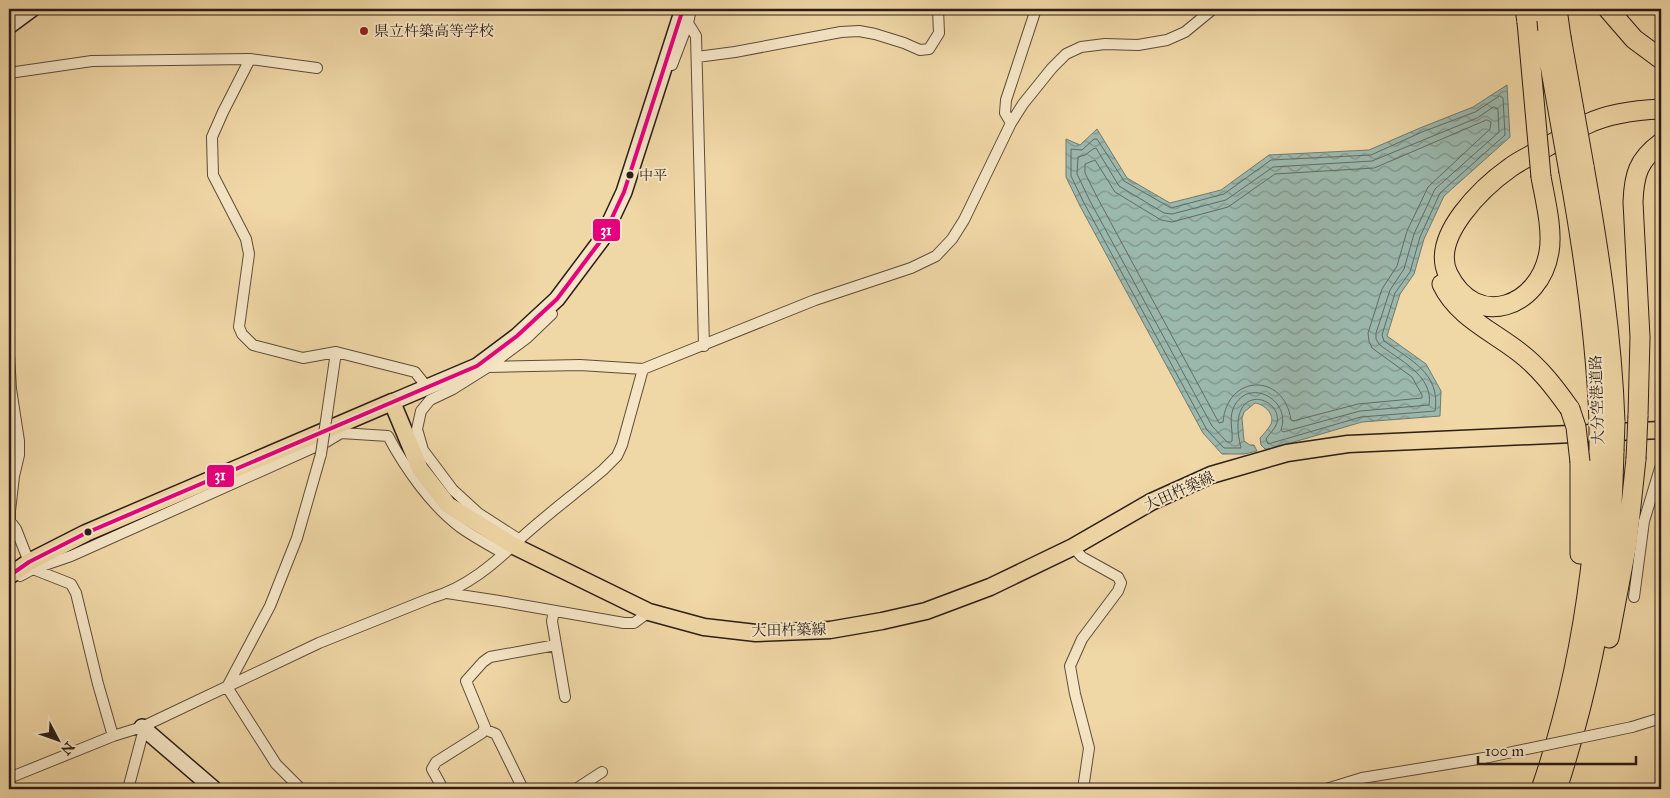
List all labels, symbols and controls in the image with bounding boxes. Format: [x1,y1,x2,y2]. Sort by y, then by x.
place label: 県立杵築高等学校 [374,22,494,40]
marker: 県立杵築高等学校 [358,25,370,37]
place label: 中平 [639,167,667,184]
marker: 中平 [625,170,635,180]
line badge: 31 [592,218,621,242]
text: 31 [600,222,612,240]
street label: 大分空港道路 [1586,355,1608,445]
line badge: 31 [206,464,235,488]
text: 31 [214,467,226,485]
street label: 大田杵築線 [1141,468,1217,514]
unlabelled marker [83,527,93,537]
street label: 大田杵築線 [751,620,827,640]
north arrow [32,716,82,766]
scale bar [1478,733,1635,765]
text: N [57,738,78,758]
text: 100 m [1485,742,1525,760]

